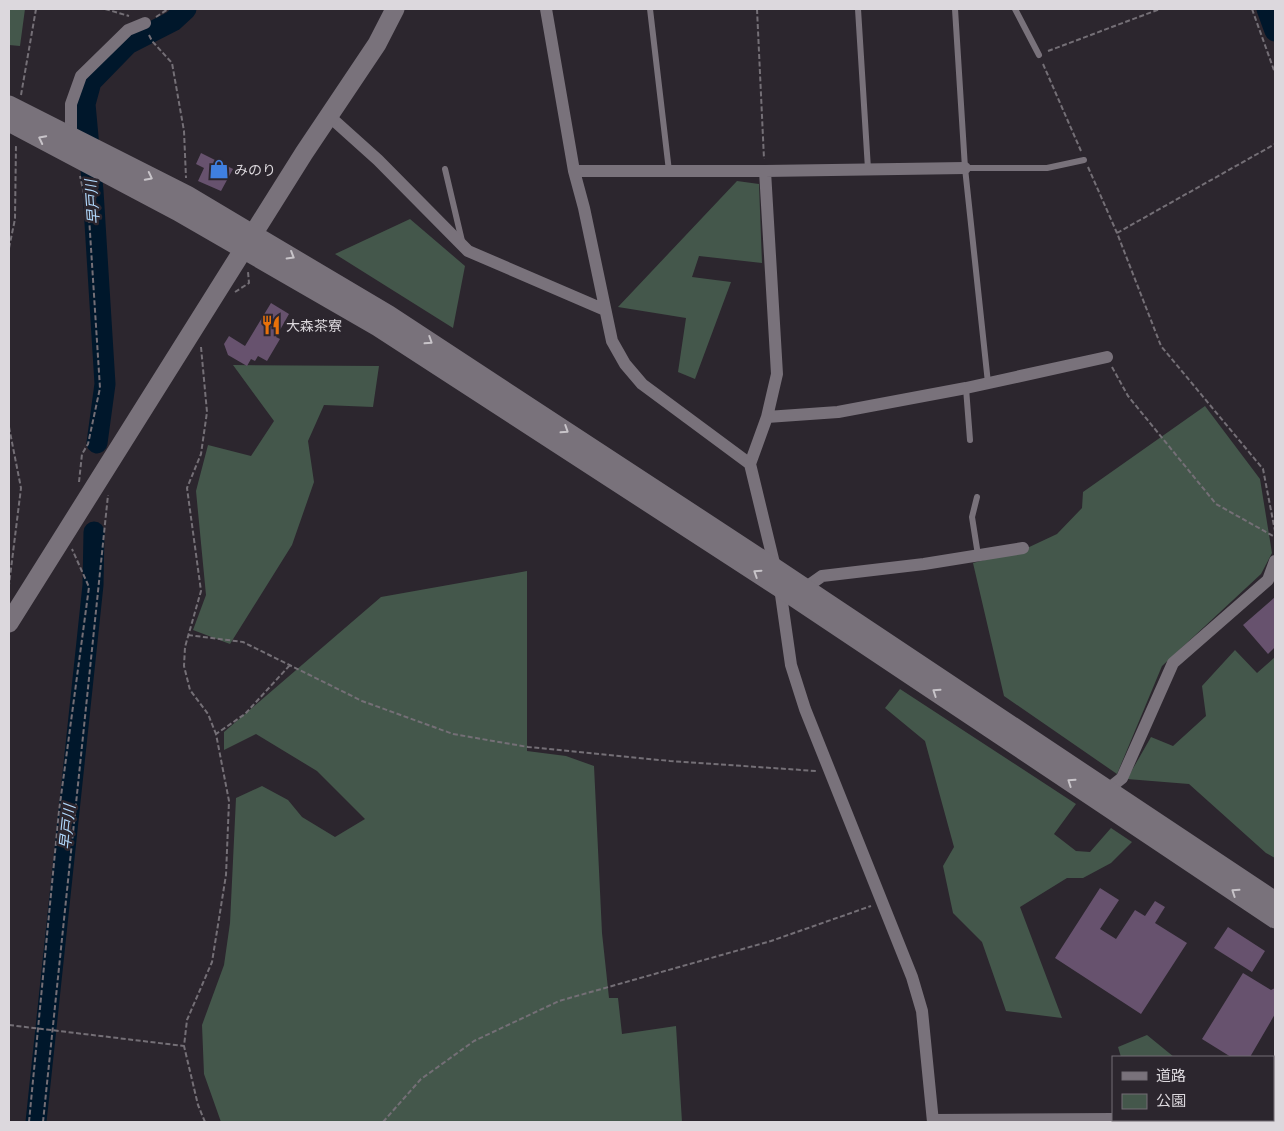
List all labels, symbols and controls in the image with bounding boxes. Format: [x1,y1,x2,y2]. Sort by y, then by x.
one-way arrow [39,135,48,145]
shop icon: みのり [208,158,230,180]
place label: みのり [234,160,276,179]
one-way arrow [144,170,153,181]
water label: 早戸川 [80,177,104,225]
one-way arrow [285,249,294,259]
restaurant icon: 大森茶寮 [260,314,282,336]
place label: 大森茶寮 [286,316,342,335]
one-way arrow [424,334,433,344]
one-way arrow [560,424,569,433]
one-way arrow [753,570,762,579]
one-way arrow [932,689,941,698]
one-way arrow [1067,779,1076,788]
water label: 早戸川 [54,802,80,850]
one-way arrow [1231,889,1241,898]
legend [1112,1056,1274,1121]
text: 道路 [1156,1065,1186,1086]
text: 公園 [1156,1090,1186,1111]

